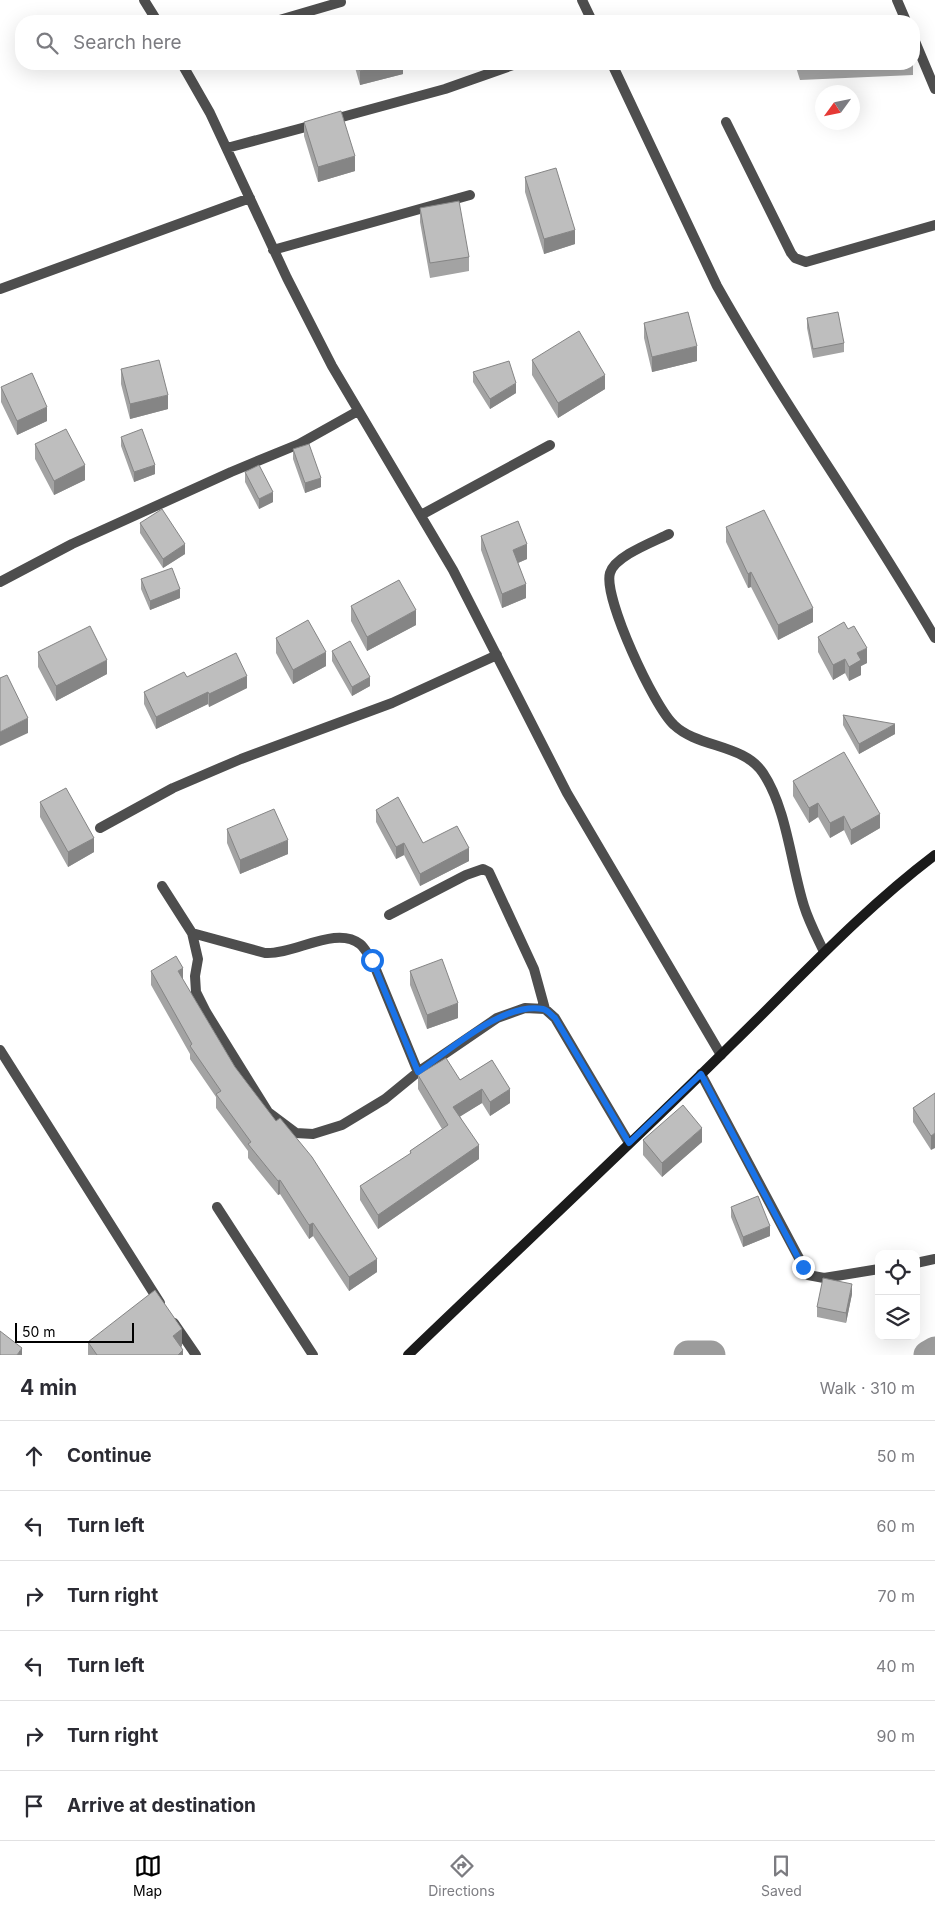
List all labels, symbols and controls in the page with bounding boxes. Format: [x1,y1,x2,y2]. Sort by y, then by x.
search box [15,15,920,70]
icon: search [33,29,61,57]
text: Search here [73,31,182,54]
north arrow [815,85,860,130]
route start [361,949,384,972]
map controls [875,1250,920,1340]
button: locate [875,1250,920,1295]
route end [792,1256,815,1279]
button: layers [875,1295,920,1340]
scale bar [15,1320,134,1343]
text: 50 m [22,1323,56,1340]
text: 4 min [20,1375,77,1400]
text: Walk · 310 m [820,1378,915,1398]
icon: ahead [20,1442,48,1470]
text: Continue [67,1444,152,1467]
text: 50 m [877,1446,915,1466]
icon: left [20,1512,48,1540]
text: Turn left [67,1514,145,1537]
text: 60 m [876,1516,915,1536]
icon: right [20,1582,48,1610]
text: Turn right [67,1584,158,1607]
text: 70 m [878,1586,915,1606]
icon: left [20,1652,48,1680]
text: Turn left [67,1654,145,1677]
text: 40 m [876,1656,915,1676]
icon: right [20,1722,48,1750]
text: Turn right [67,1724,158,1747]
text: 90 m [876,1726,915,1746]
icon: arrive [20,1792,48,1820]
text: Arrive at destination [67,1794,256,1817]
tab: Map [133,1852,162,1899]
tab: Directions [428,1852,495,1899]
tab: Saved [761,1852,802,1899]

